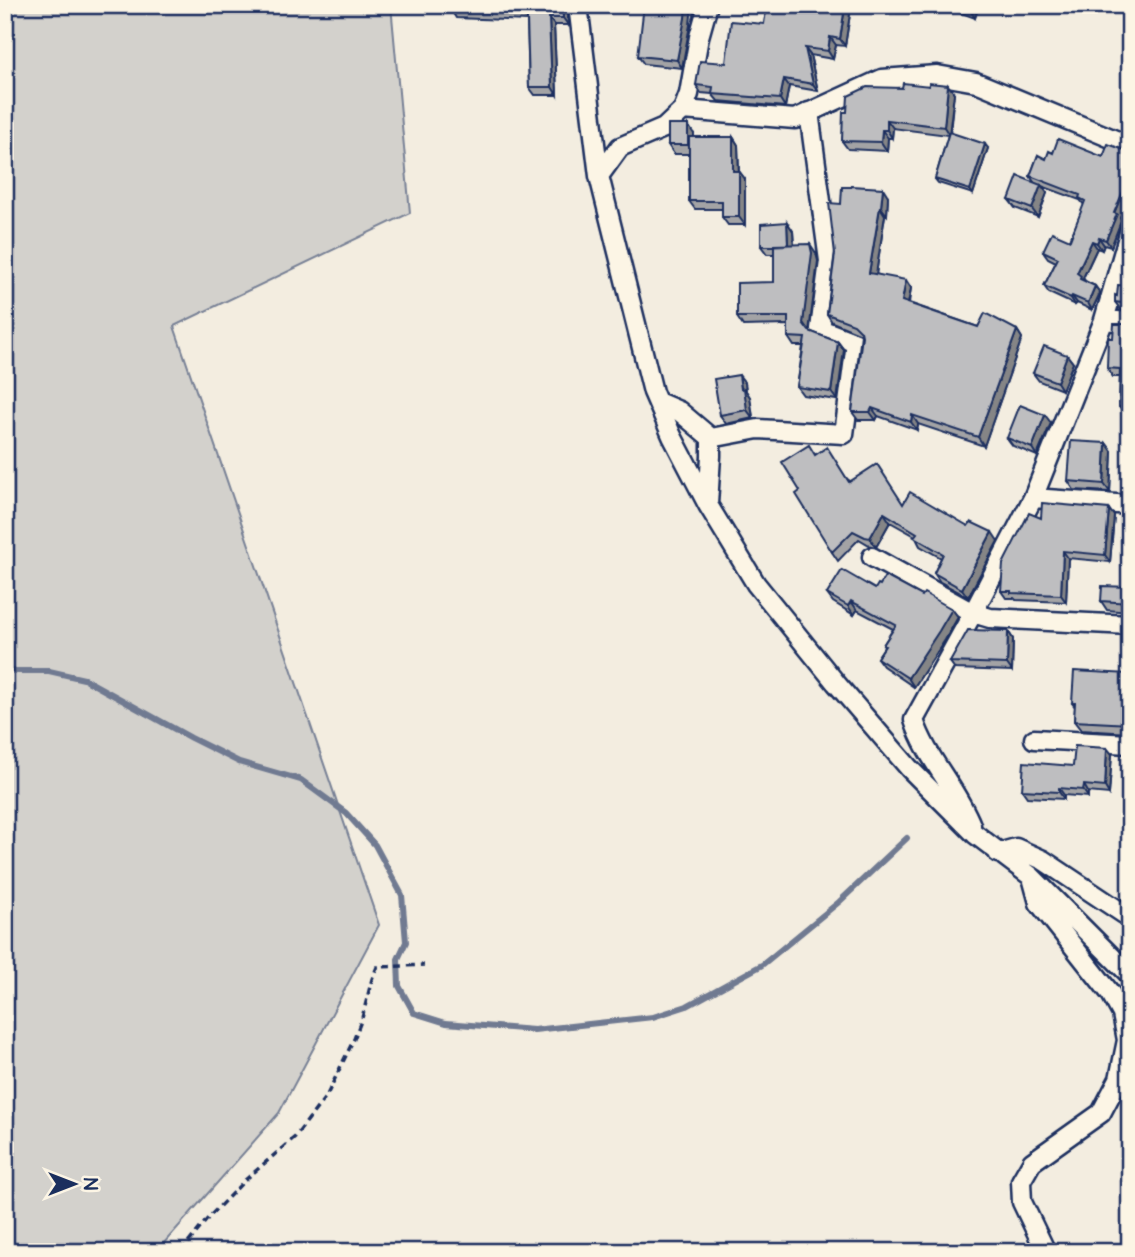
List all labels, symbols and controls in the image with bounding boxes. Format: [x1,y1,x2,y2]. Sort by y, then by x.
north arrow [38,1148,108,1218]
text: N [76,1178,103,1190]

